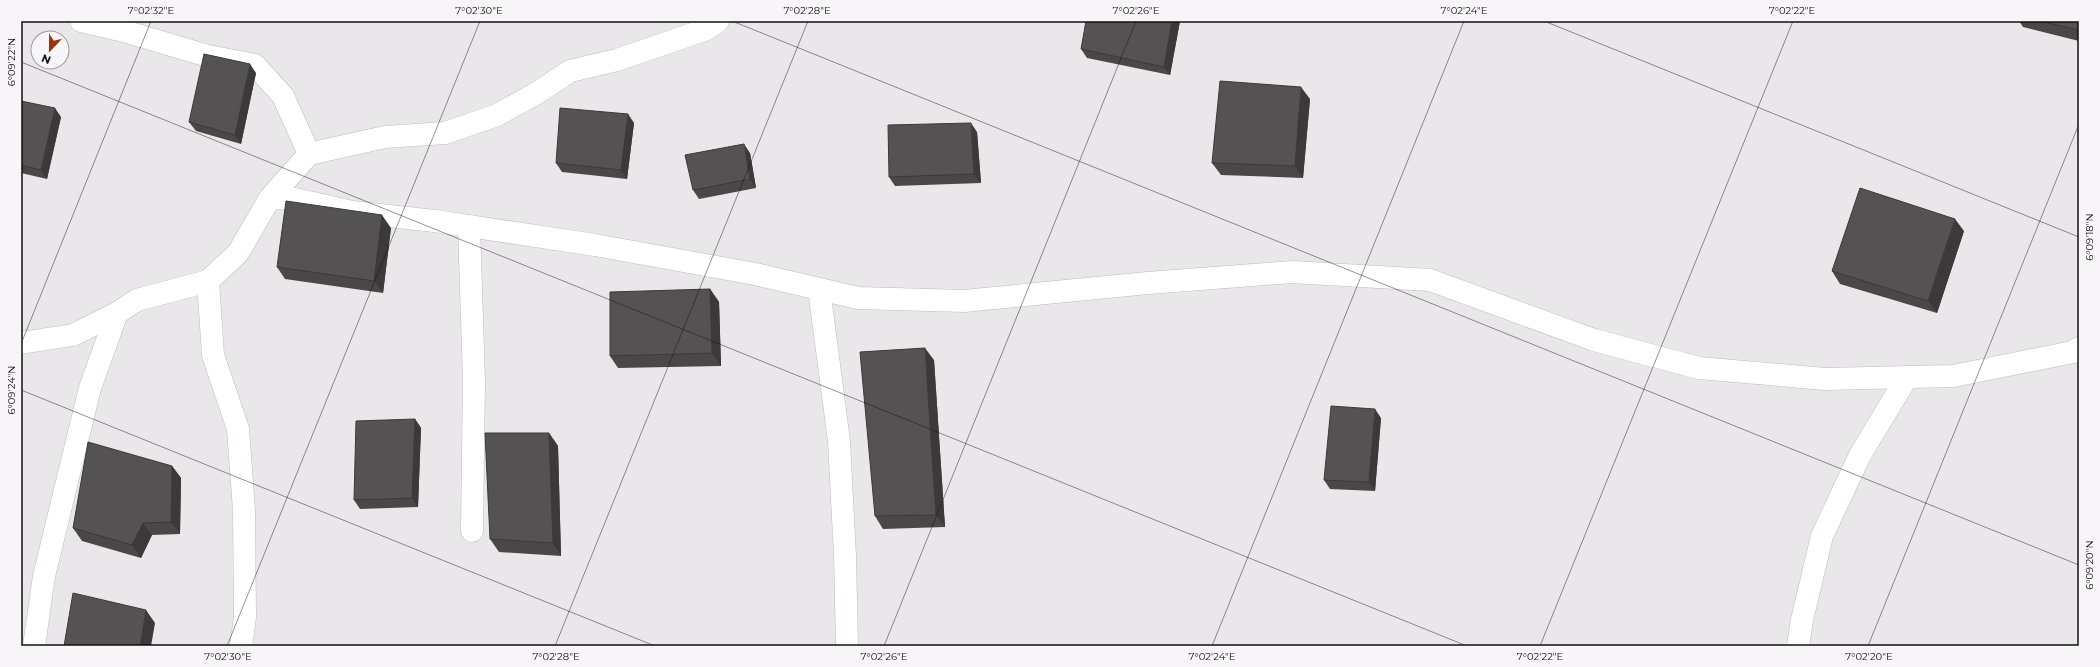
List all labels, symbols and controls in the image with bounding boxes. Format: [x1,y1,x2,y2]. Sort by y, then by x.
text: 7°02'32"E [128,4,174,17]
text: 7°02'30"E [455,4,503,17]
text: 7°02'28"E [783,4,831,17]
text: 7°02'26"E [1113,4,1160,17]
text: 7°02'24"E [1441,4,1488,17]
text: 7°02'22"E [1769,4,1816,17]
north arrow [30,30,70,70]
text: 6°09'22"N [5,38,18,86]
text: N [40,51,53,67]
text: 6°09'18"N [2083,213,2096,261]
text: 6°09'24"N [5,366,18,414]
text: 6°09'20"N [2083,540,2096,590]
text: 7°02'30"E [204,650,252,663]
text: 7°02'28"E [532,650,580,663]
text: 7°02'26"E [861,650,908,663]
text: 7°02'24"E [1189,650,1236,663]
text: 7°02'22"E [1517,650,1564,663]
text: 7°02'20"E [1845,650,1893,663]

